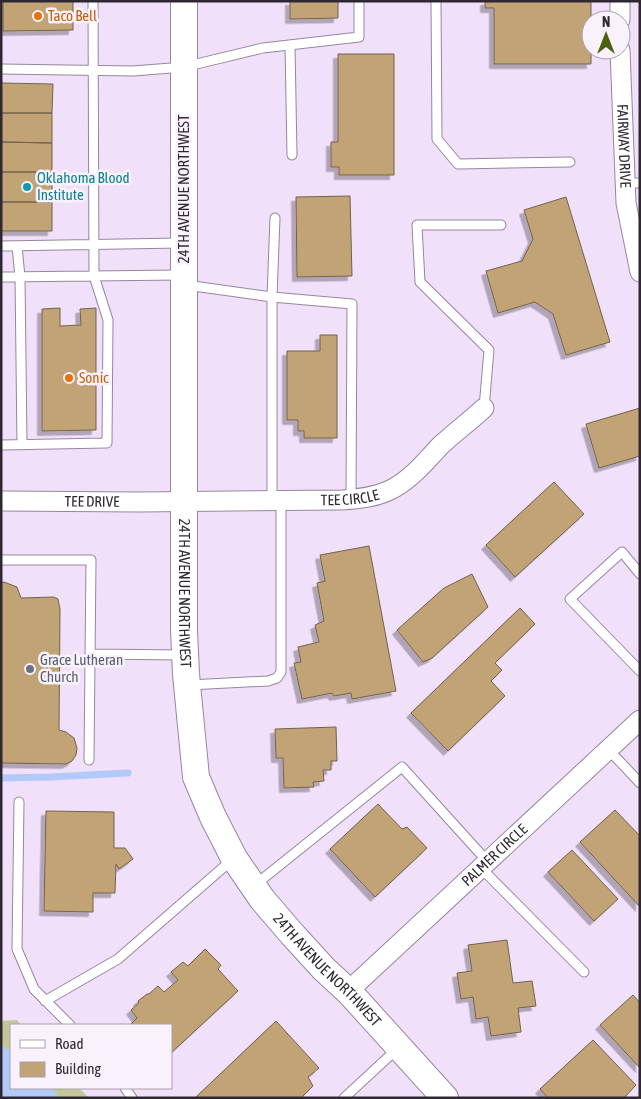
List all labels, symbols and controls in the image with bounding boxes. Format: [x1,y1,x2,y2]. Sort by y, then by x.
place label: Taco Bell [48,7,97,24]
marker: Taco Bell [32,10,44,22]
north arrow [581,10,631,60]
text: N [602,14,610,30]
street label: FAIRWAY DRIVE [614,104,634,189]
street label: 24TH AVENUE NORTHWEST [175,114,192,263]
place label: Oklahoma Blood Institute [37,169,130,203]
marker: Oklahoma Blood Institute [21,181,33,193]
place label: Sonic [79,369,109,386]
marker: Sonic [63,372,75,384]
street label: TEE CIRCLE [321,486,381,508]
street label: TEE DRIVE [64,492,120,510]
street label: 24TH AVENUE NORTHWEST [176,518,195,668]
place label: Grace Lutheran Church [40,651,123,685]
marker: Grace Lutheran Church [24,663,36,675]
street label: PALMER CIRCLE [458,820,531,889]
street label: 24TH AVENUE NORTHWEST [270,910,385,1030]
legend [10,1024,172,1089]
text: Road [55,1035,84,1052]
text: Building [55,1060,101,1077]

